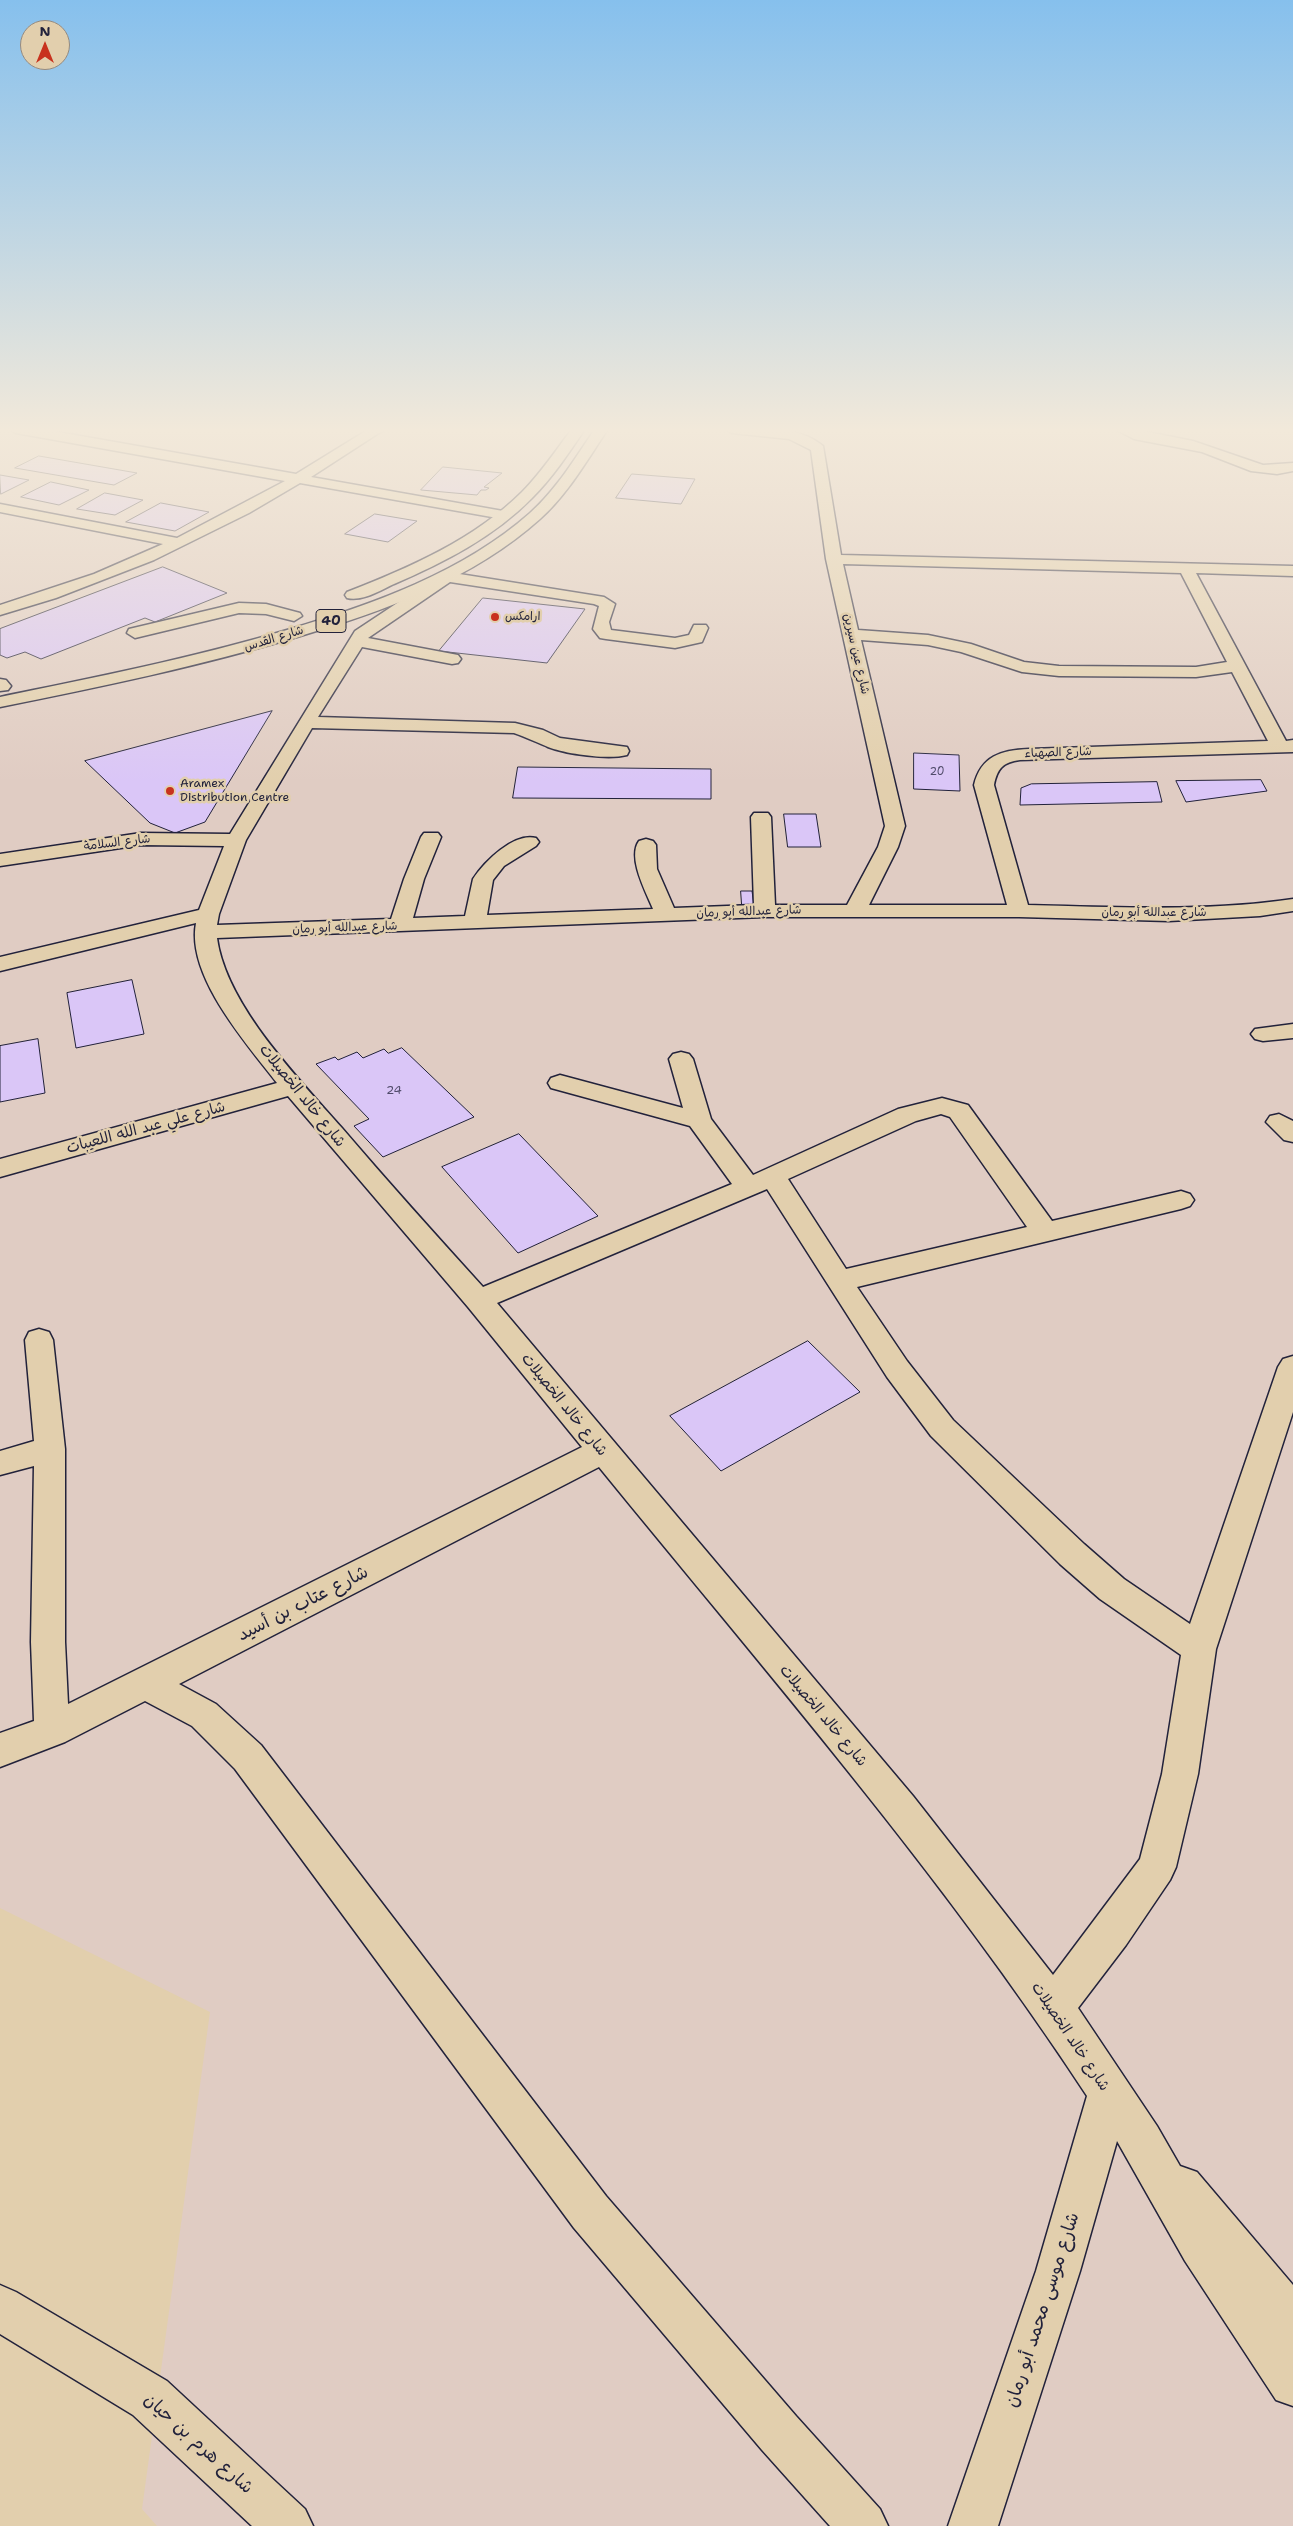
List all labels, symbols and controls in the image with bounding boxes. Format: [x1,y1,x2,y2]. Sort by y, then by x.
north arrow [20,20,70,70]
text: N [39,22,51,40]
road number: 40 [316,610,346,632]
place label: ارامكس [505,610,540,624]
marker: ارامكس [489,611,501,623]
street label: شارع عين سيرين [840,612,872,696]
street label: شارع القدس [243,623,305,655]
street label: شارع الصهباء [1024,745,1092,761]
house number: 20 [929,765,945,779]
place label: Aramex Distribution Centre [180,777,289,805]
marker: Aramex Distribution Centre [164,785,176,797]
street label: شارع السلامة [83,832,151,854]
street label: شارع عبدالله أبو رمان [696,903,802,921]
street label: شارع عبدالله أبو رمان [1101,906,1207,920]
street label: شارع عبدالله أبو رمان [292,919,398,937]
street label: شارع خالد الخصيلات [255,1041,349,1151]
house number: 24 [386,1084,402,1098]
street label: شارع علي عبد الله اللعيبات [65,1098,227,1158]
street label: شارع خالد الخصيلات [517,1350,611,1460]
street label: شارع عتاب بن أسيد [234,1562,372,1646]
street label: شارع خالد الخصيلات [775,1662,871,1770]
street label: شارع خالد الخصيلات [1027,1979,1113,2095]
street label: شارع موسى محمد أبو رمان [1001,2210,1085,2410]
street label: شارع هرم بن حيان [139,2389,257,2499]

